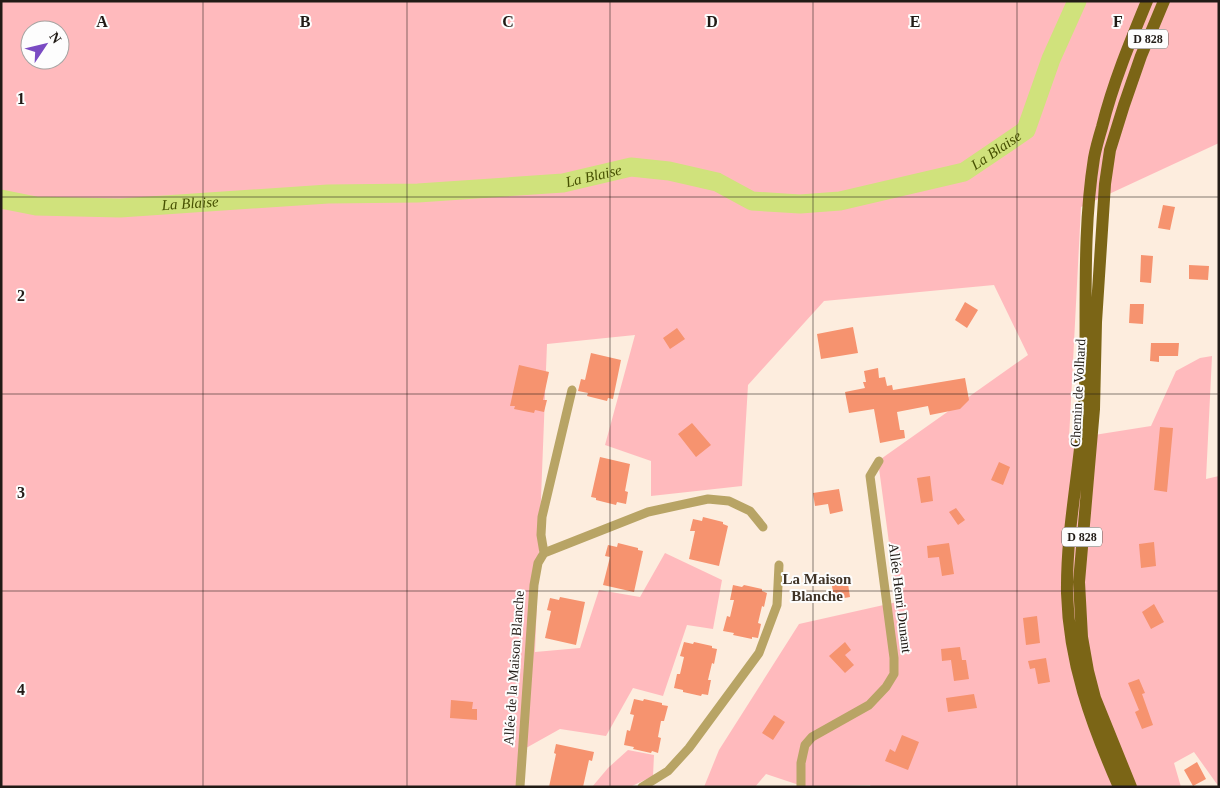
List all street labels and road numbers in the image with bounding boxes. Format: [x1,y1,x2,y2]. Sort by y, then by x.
road number: D 828 [1128,30,1168,48]
street label: Chemin de Volhard [1068,338,1088,448]
road number: D 828 [1062,528,1102,546]
street label: Allée Henri Dunant [886,542,914,654]
street label: Allée de la Maison Blanche [501,590,527,746]

